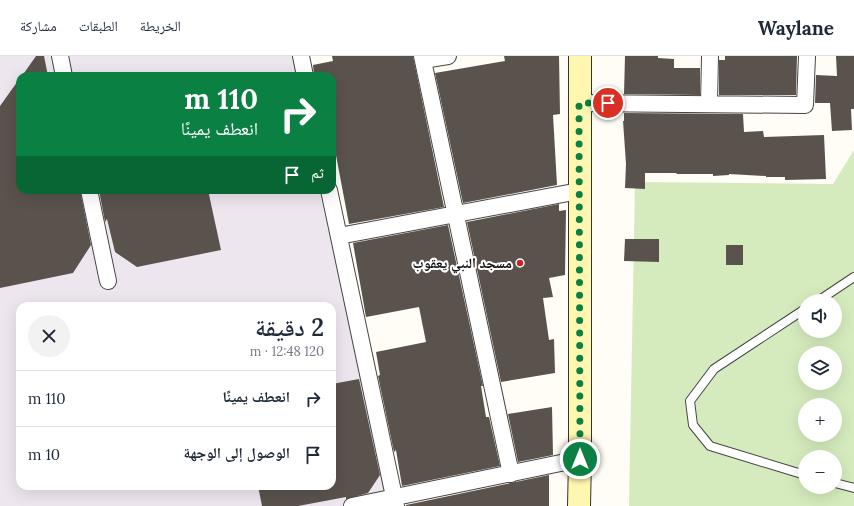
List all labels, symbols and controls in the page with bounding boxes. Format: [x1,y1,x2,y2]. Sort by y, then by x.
text: Waylane [758,16,834,40]
text: مشاركة [20,17,57,35]
text: الطبقات [79,17,118,35]
text: الخريطة [140,17,181,35]
text: 110 m [184,81,258,117]
pin [591,86,625,120]
icon: right [272,88,324,140]
icon: arrive [597,92,619,114]
text: انعطف يمينًا [181,117,258,140]
text: ثم [311,163,324,182]
icon: arrive [281,164,303,186]
place label: مسجد النبي يعقوب [412,254,512,274]
marker: مسجد النبي يعقوب [515,258,525,268]
map controls [798,294,842,494]
button: sound [798,294,842,338]
text: 2 دقيقة [255,312,324,343]
button: close [28,315,70,357]
text: 120 m · 12:48 [250,343,324,360]
button: layers [798,346,842,390]
text: انعطف يمينًا [222,387,290,406]
icon: right [302,388,324,410]
text: 110 m [28,389,66,408]
button: + [798,398,842,442]
position arrow [559,438,601,480]
text: الوصول إلى الوجهة [183,443,290,462]
icon: arrive [302,444,324,466]
text: 10 m [28,445,60,464]
button: − [798,450,842,494]

